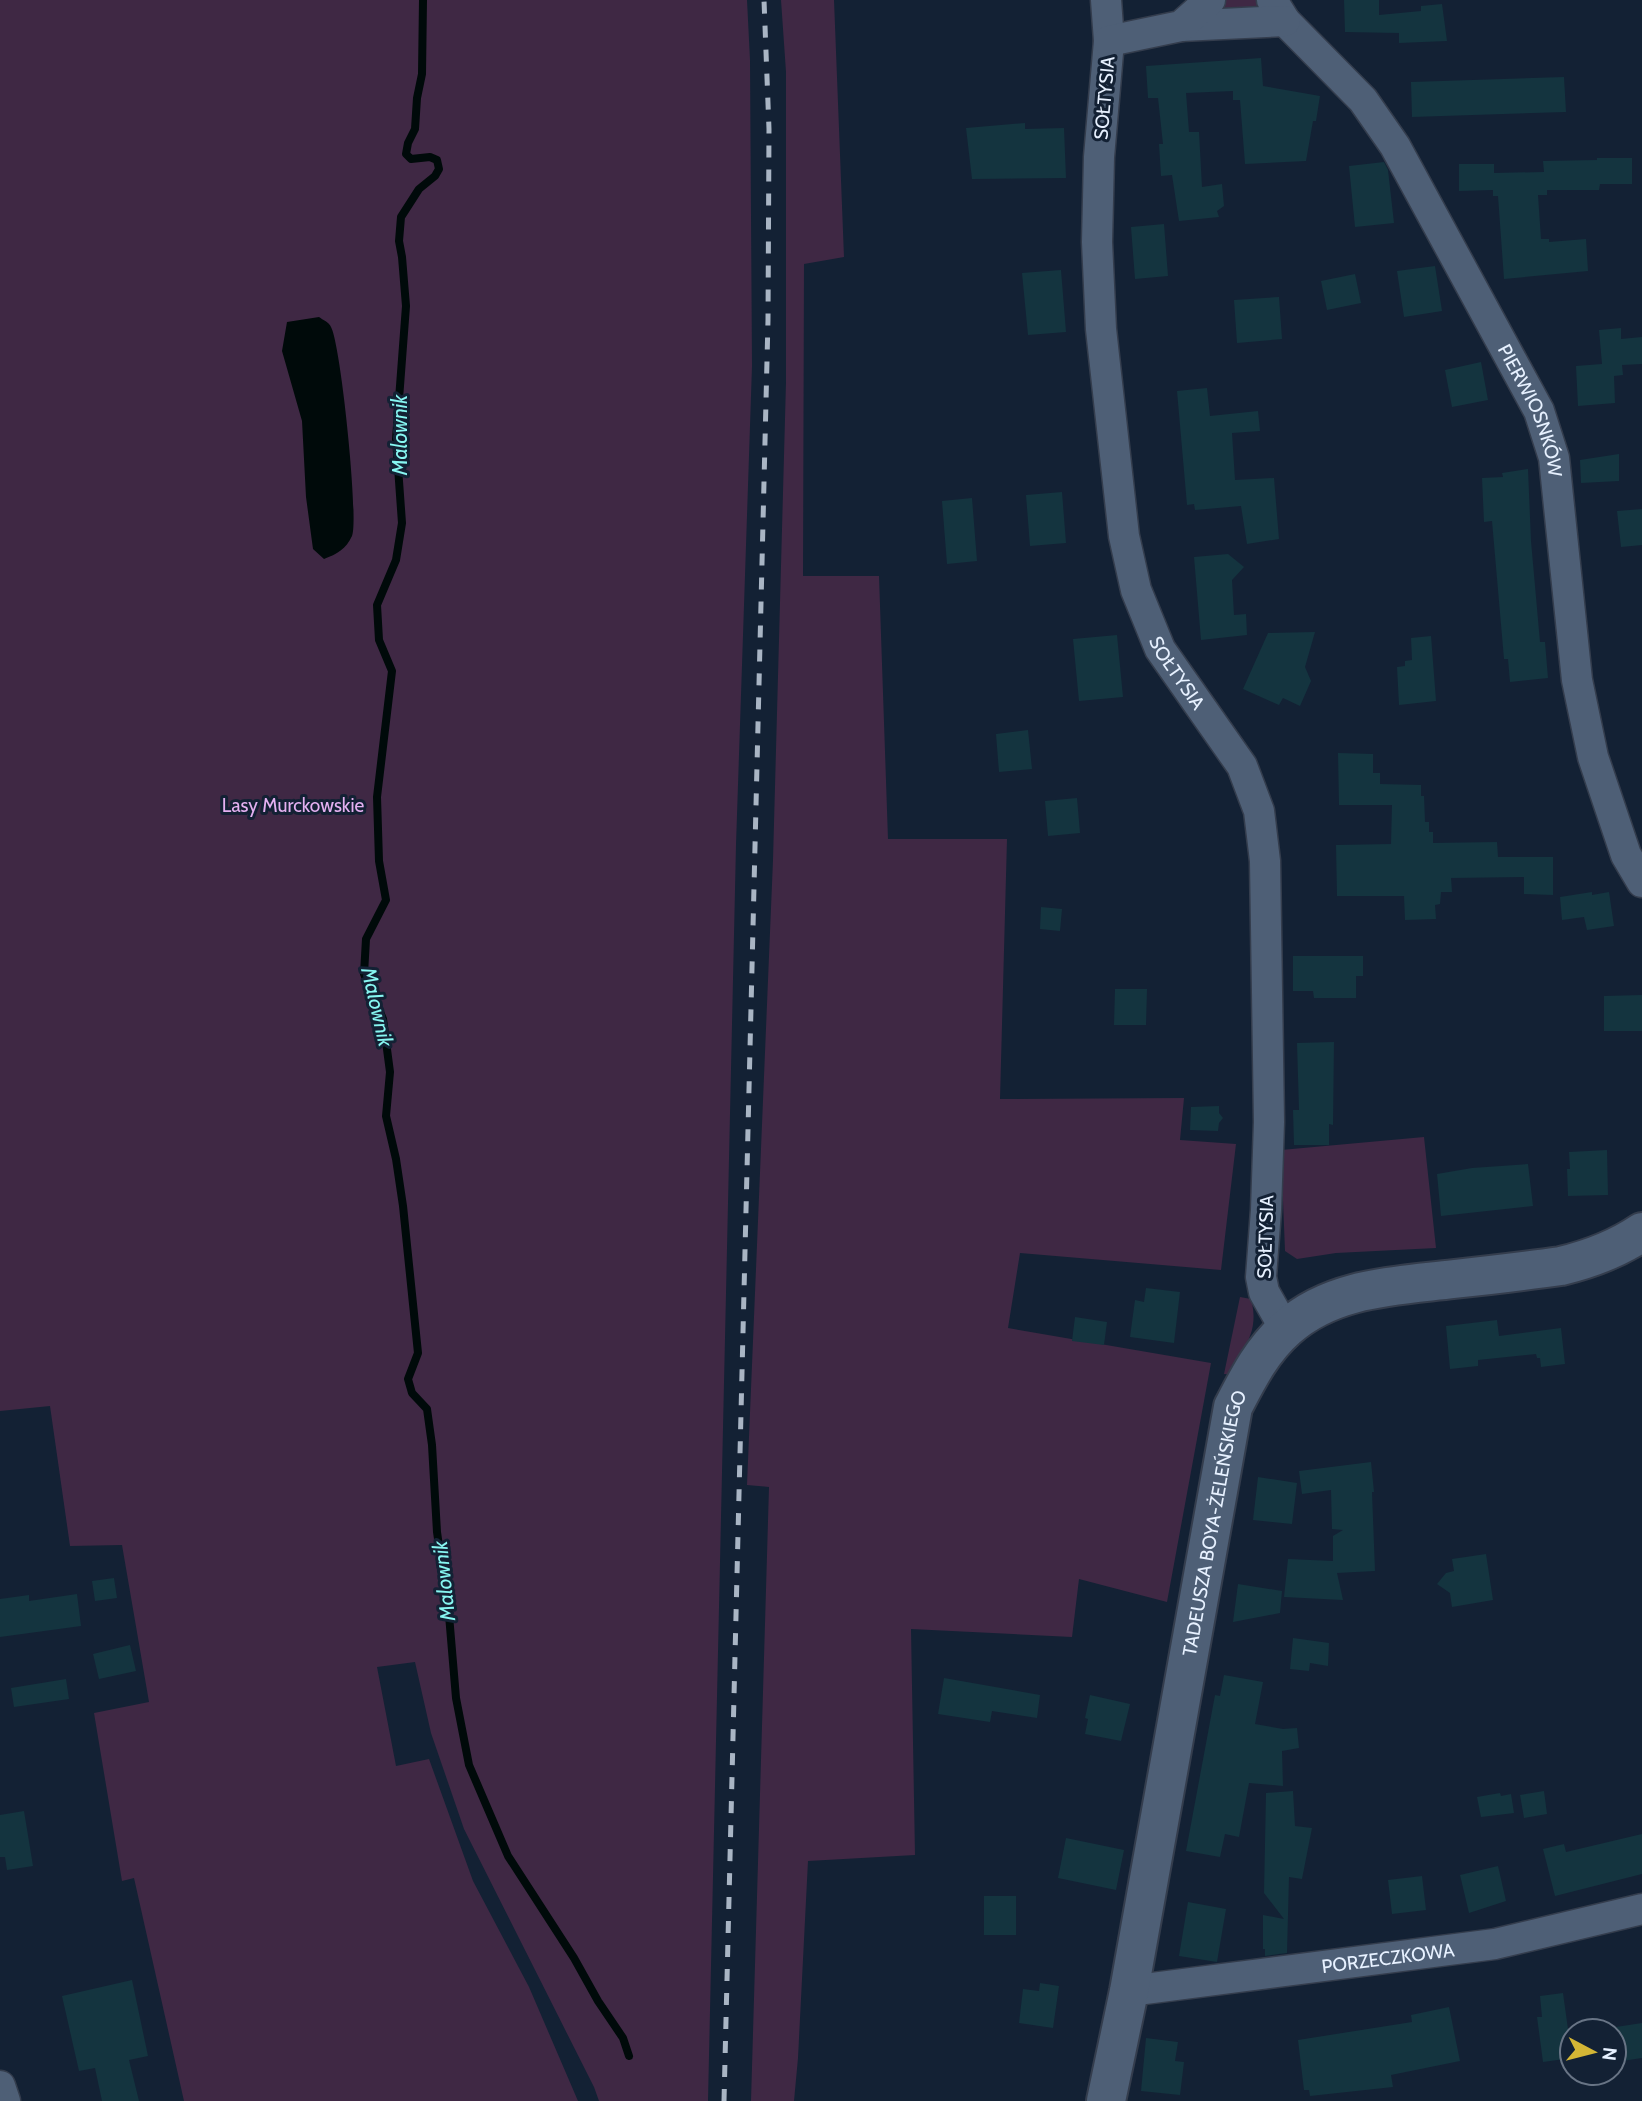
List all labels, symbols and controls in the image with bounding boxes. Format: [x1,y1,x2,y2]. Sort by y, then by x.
street label: SOŁTYSIA [1089,55,1120,141]
street label: PIERWIOSNKÓW [1493,340,1567,478]
water label: Malownik [387,394,412,476]
street label: SOŁTYSIA [1144,633,1210,714]
park label: Lasy Murckowskie [222,794,364,817]
water label: Malownik [356,964,399,1050]
street label: SOŁTYSIA [1253,1194,1278,1279]
street label: TADEUSZA BOYA-ŻELEŃSKIEGO [1178,1386,1252,1658]
water label: Malownik [427,1539,460,1623]
street label: PORZECZKOWA [1320,1938,1456,1978]
north arrow [1558,2017,1628,2087]
text: N [1597,2046,1622,2062]

